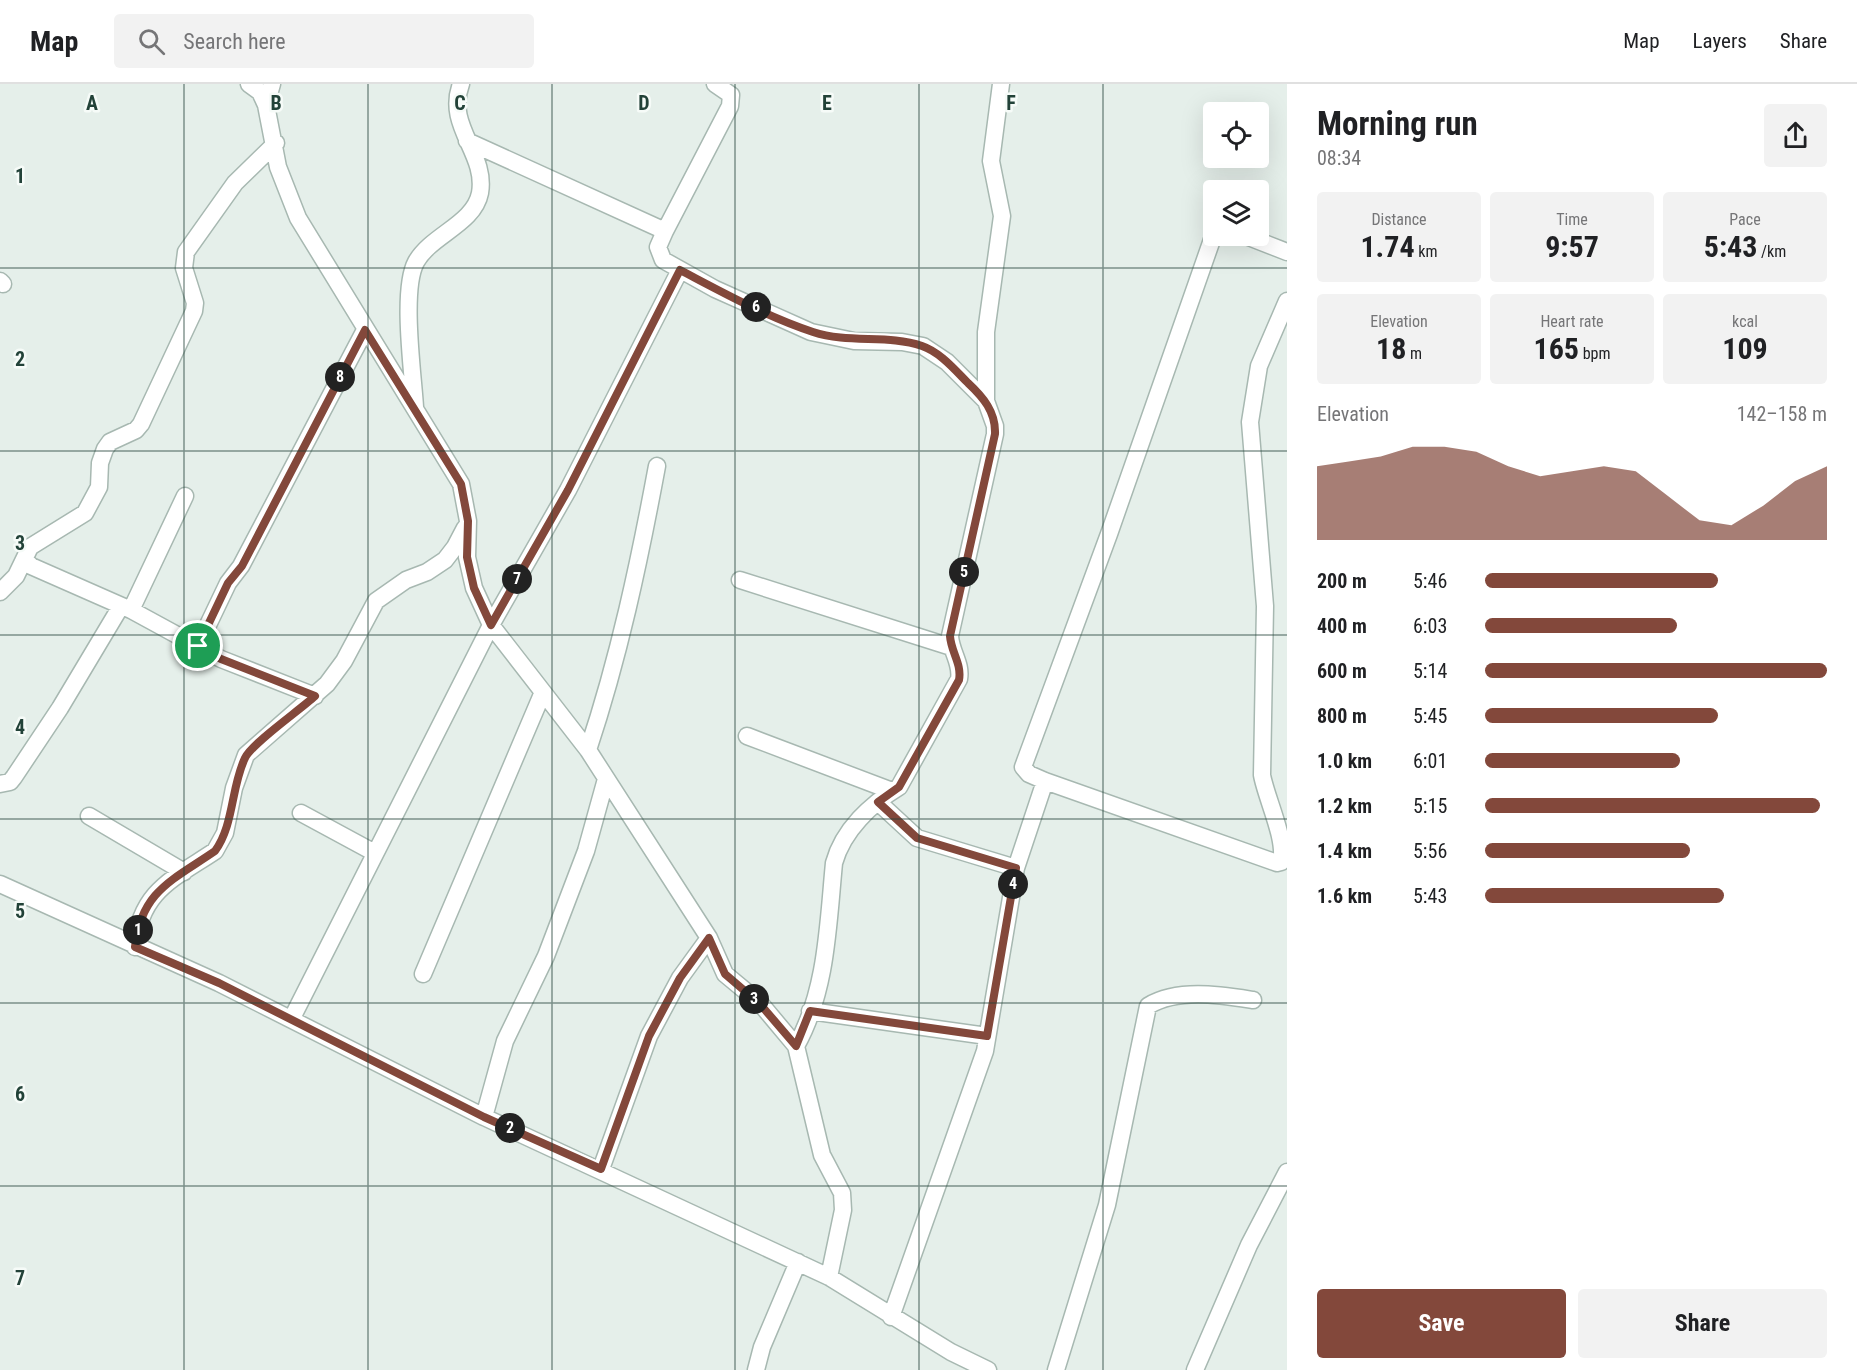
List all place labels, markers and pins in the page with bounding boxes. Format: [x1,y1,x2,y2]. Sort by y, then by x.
pin: 6 [741,292,771,322]
pin: 8 [325,362,355,392]
pin: 5 [949,557,979,587]
pin: 7 [502,564,532,594]
pin [172,620,223,671]
pin: 4 [998,869,1028,899]
pin: 1 [123,915,153,945]
pin: 3 [739,984,769,1014]
pin: 2 [495,1113,525,1143]

